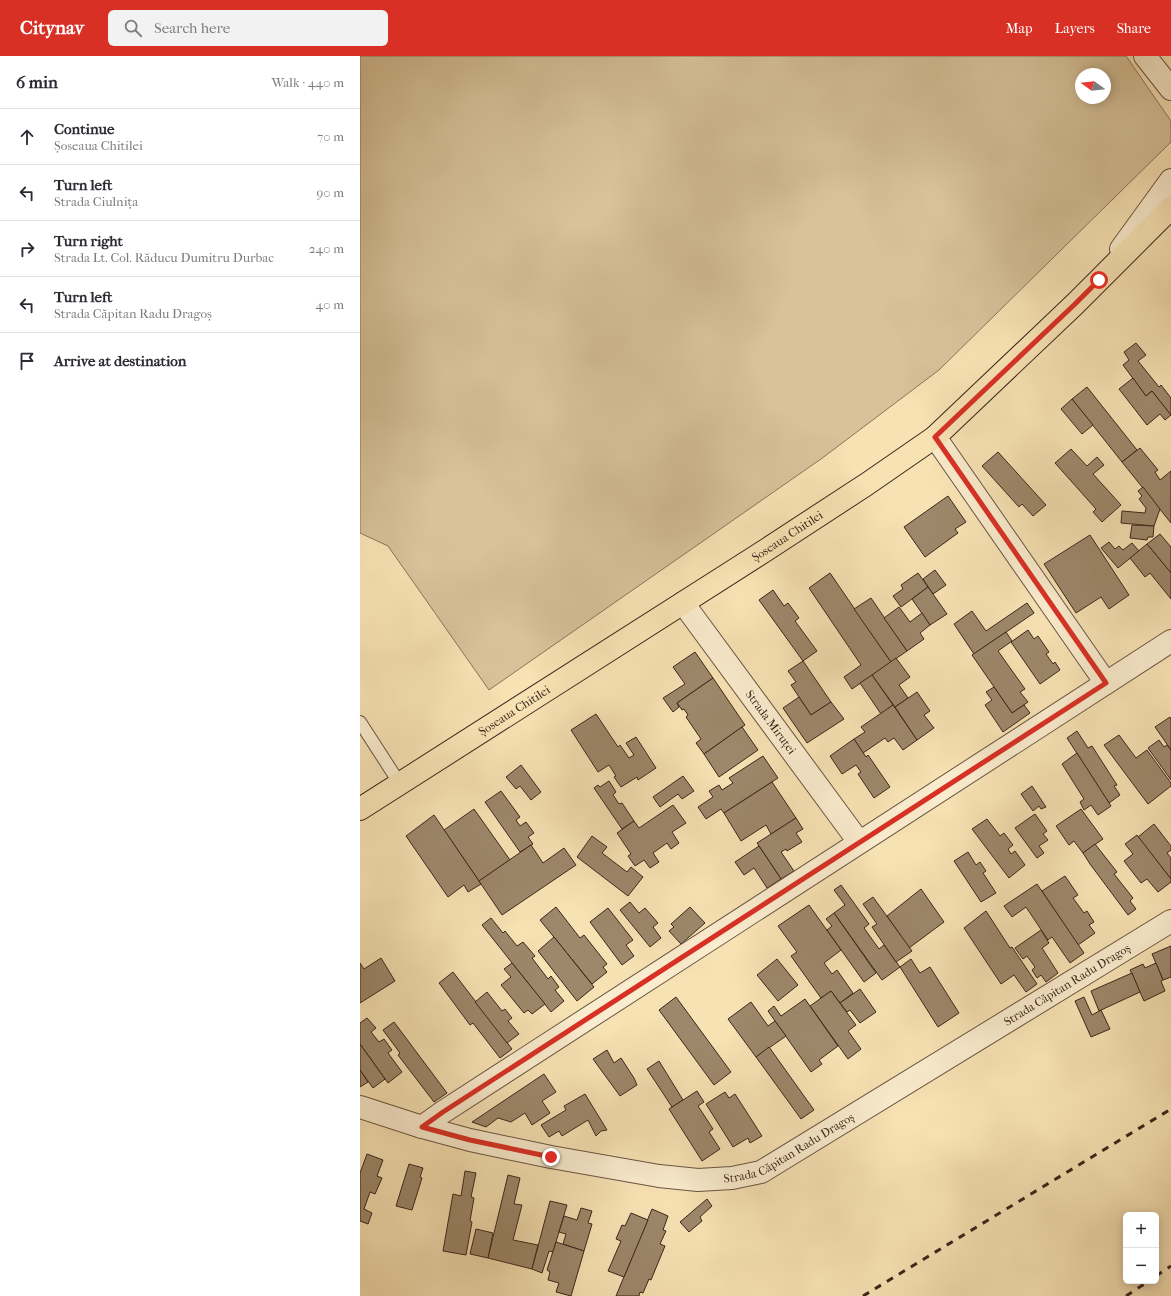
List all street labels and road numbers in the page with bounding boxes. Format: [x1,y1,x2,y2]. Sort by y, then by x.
street label: Șoseaua Chitilei [749,508,826,564]
street label: Șoseaua Chitilei [476,682,553,739]
street label: Strada Miruței [743,687,799,757]
street label: Strada Căpitan Radu Dragoș [1001,940,1133,1029]
street label: Strada Căpitan Radu Dragoș [723,1109,857,1185]

